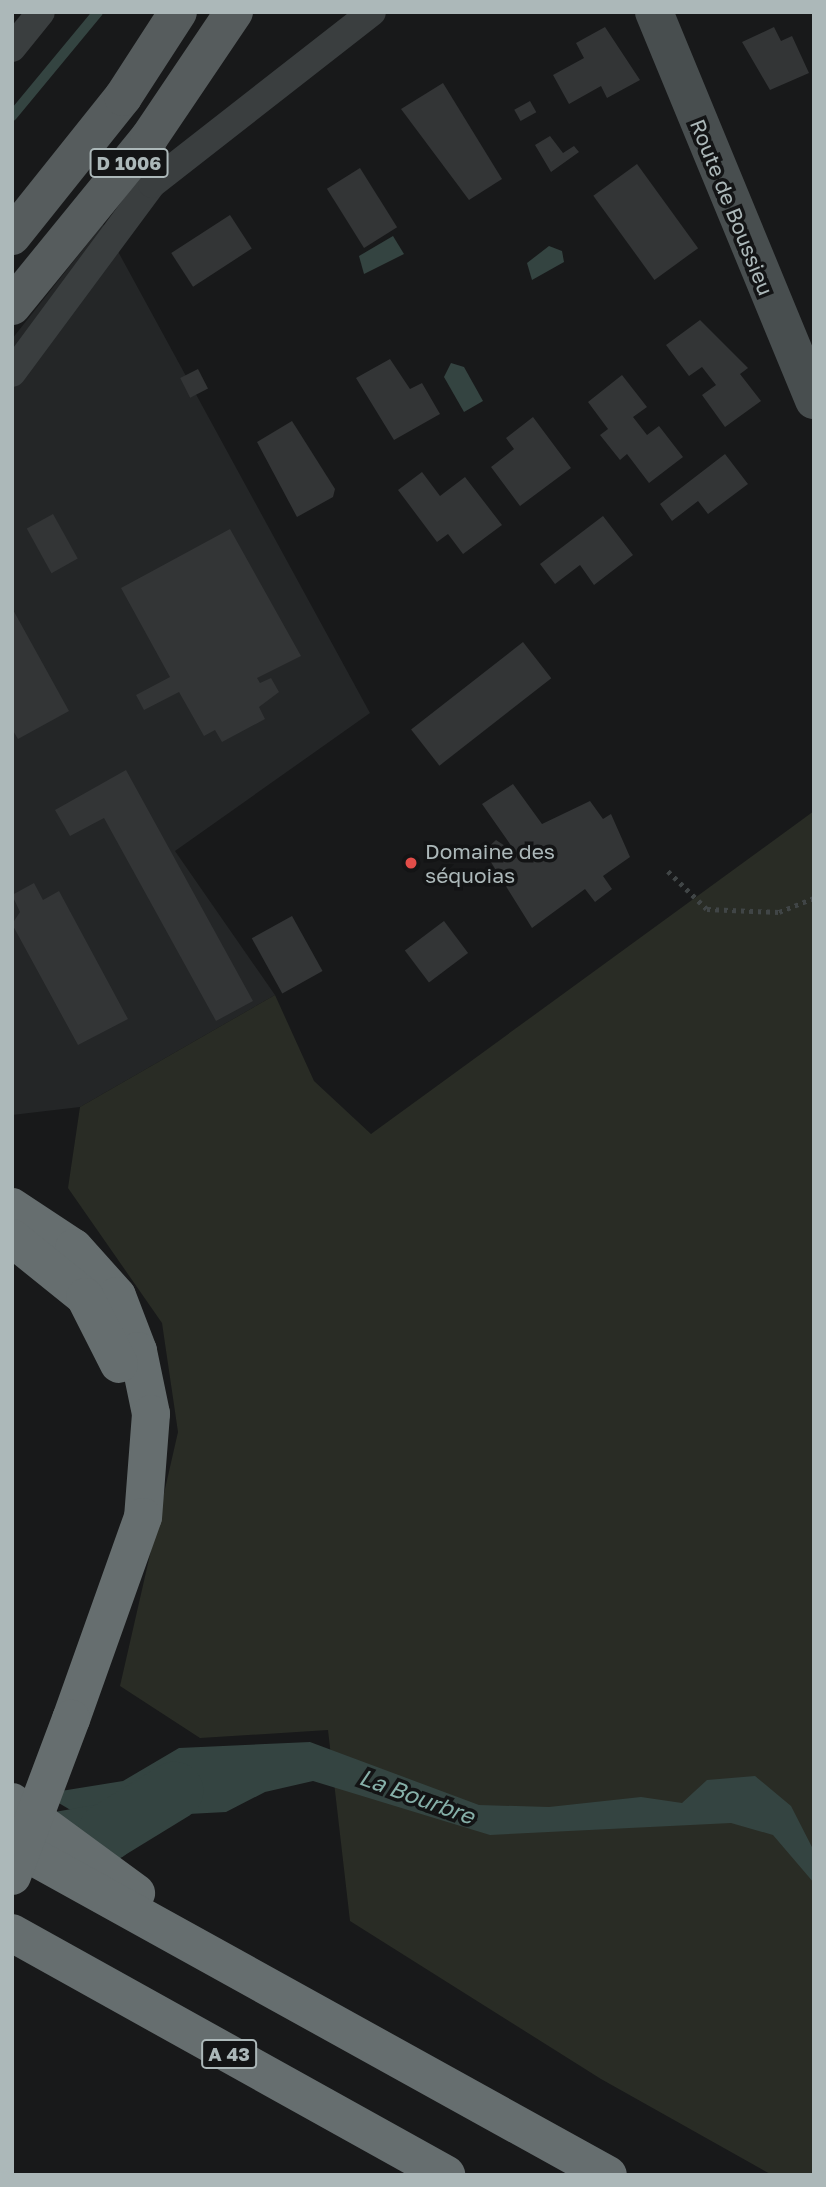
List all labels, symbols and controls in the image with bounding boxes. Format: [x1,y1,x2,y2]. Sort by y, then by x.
street label: Route de Boussieu [685,115,779,299]
road number: D 1006 [89,148,169,178]
place label: Domaine des séquoias [425,838,555,888]
marker: Domaine des séquoias [403,855,419,871]
water label: La Bourbre [356,1762,478,1830]
road number: A 43 [201,2038,257,2070]

